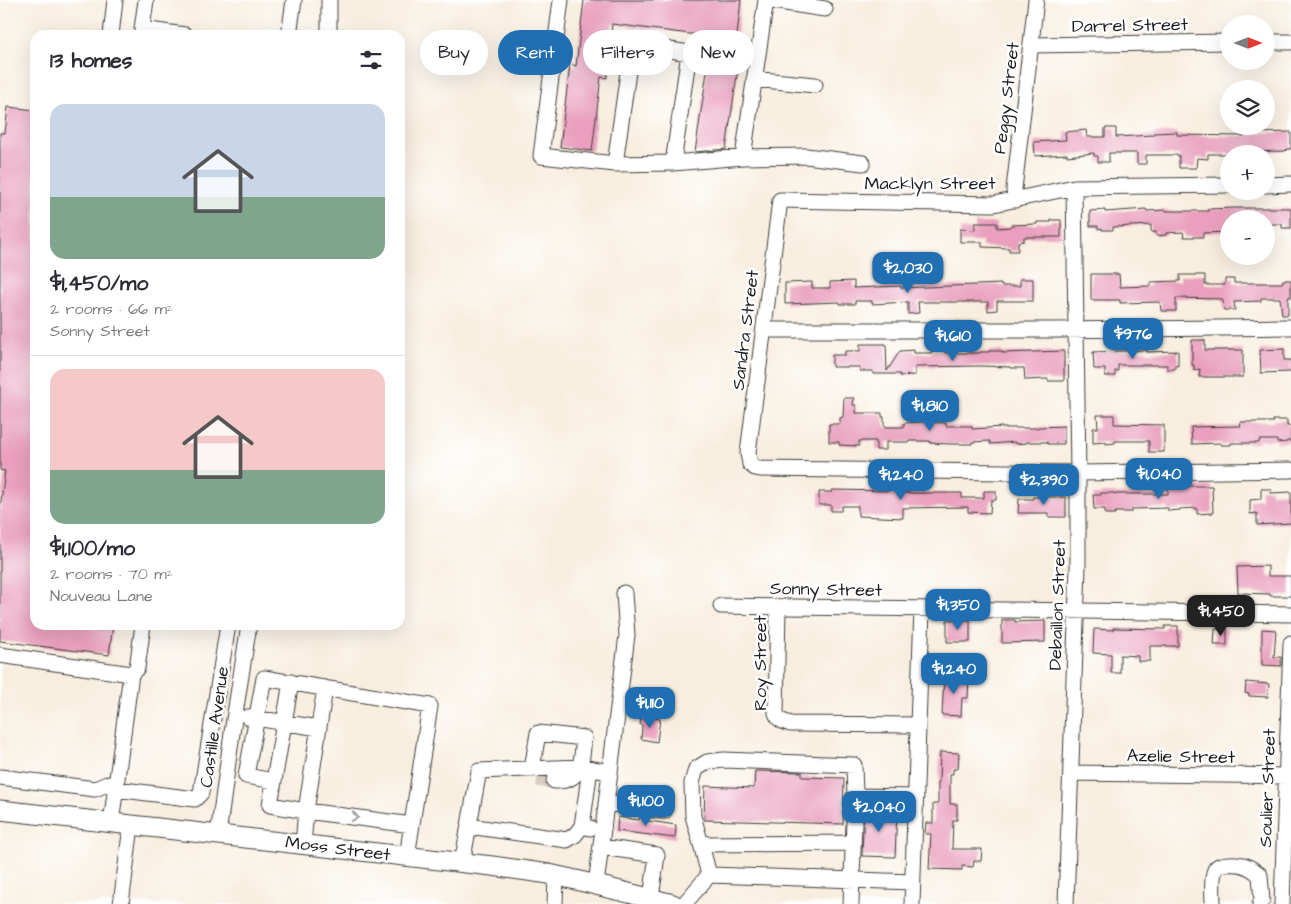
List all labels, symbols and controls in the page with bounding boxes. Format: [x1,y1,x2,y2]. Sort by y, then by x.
street label: Darrel Street [1072,12,1189,39]
north arrow [1220,15,1275,70]
map controls [1220,15,1275,265]
chip: Buy [420,30,488,75]
chip: Rent [498,30,573,75]
chip: Filters [583,30,673,75]
chip: New [683,30,754,75]
street label: Peggy Street [987,40,1027,155]
text: 13 homes [50,46,132,75]
icon: filters [357,46,385,74]
button: layers [1220,80,1275,135]
icon: home [173,136,263,226]
button: + [1220,145,1275,200]
street label: Macklyn Street [865,171,996,197]
button: − [1220,210,1275,265]
pin: $2,030 [867,252,949,294]
text: $2,030 [883,257,933,279]
street label: Sandra Street [726,268,765,392]
text: $1,450/mo [50,269,148,298]
text: 2 rooms · 66 m² [50,298,173,320]
pin: $976 [1103,318,1163,360]
text: Sonny Street [50,320,150,342]
pin: $1,610 [912,320,994,362]
text: $976 [1114,323,1152,345]
text: $1,610 [935,325,971,347]
pin: $1,810 [889,390,971,432]
text: $1,810 [912,395,948,417]
icon: home [173,402,263,492]
pin: $1,240 [860,458,942,501]
pin: $1,040 [1118,458,1200,500]
text: $1,040 [1137,463,1181,485]
text: $1,240 [879,464,923,486]
pin: $2,390 [1003,464,1085,506]
text: $2,390 [1020,469,1068,491]
text: $1,100/mo [50,534,135,563]
street label: Debaillon Street [1043,538,1072,671]
text: 2 rooms · 70 m² [50,563,173,585]
street label: Sonny Street [770,576,883,604]
text: Nouveau Lane [50,585,153,607]
pin: $1,350 [917,588,999,631]
text: $1,350 [936,594,980,616]
pin: $1,450 [1180,594,1262,637]
text: $1,450 [1198,600,1244,622]
street label: Roy Street [748,614,774,711]
pin: $1,240 [913,652,995,695]
text: $1,240 [932,658,976,680]
street label: Castille Avenue [194,665,235,789]
pin: $1,110 [609,686,691,729]
text: $1,110 [636,692,664,714]
street label: Soulier Street [1253,728,1282,848]
street label: Azelie Street [1127,743,1236,770]
pin: $1,100 [605,784,687,827]
text: $1,100 [628,790,664,812]
pin: $2,040 [838,790,920,833]
text: $2,040 [853,796,905,818]
one-way arrow [351,811,359,822]
street label: Moss Street [284,830,393,867]

